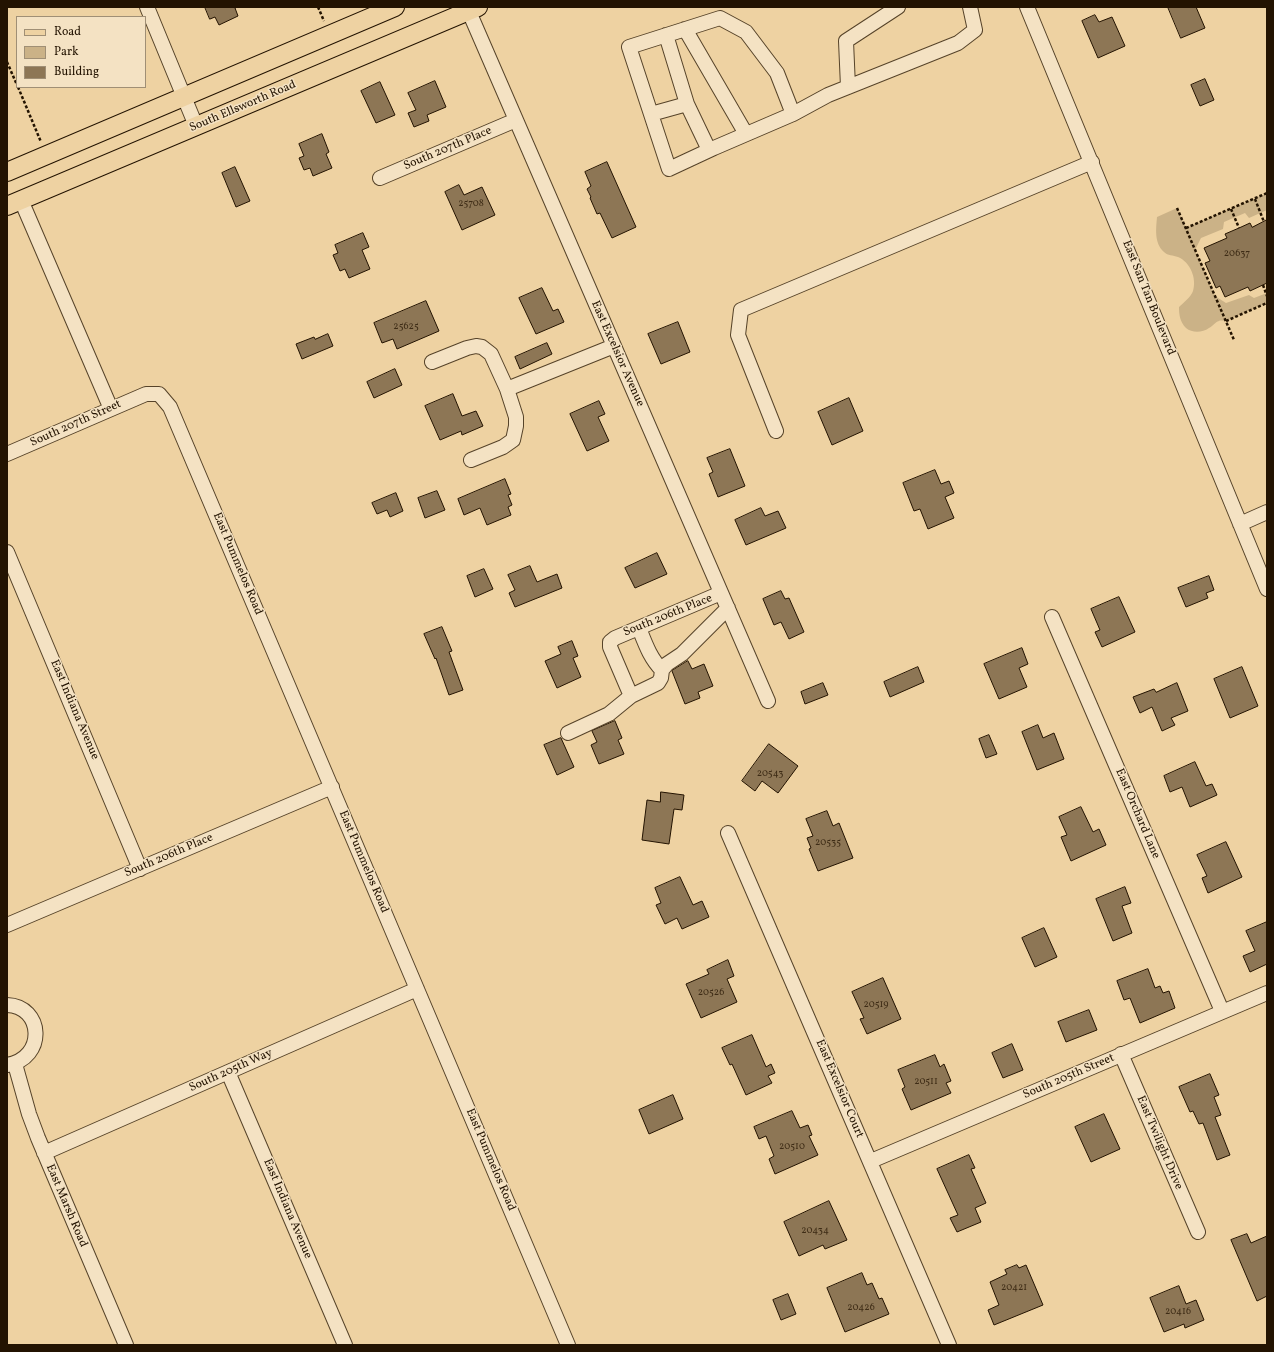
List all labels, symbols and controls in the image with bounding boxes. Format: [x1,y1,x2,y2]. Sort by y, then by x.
legend [16,16,146,88]
text: Road [54,24,81,40]
text: Park [54,44,79,60]
text: Building [54,64,99,80]
street label: South Ellsworth Road [188,78,298,136]
street label: South 207th Place [402,124,494,174]
house number: 25708 [458,198,484,210]
street label: East San Tan Boulevard [1118,238,1178,358]
house number: 20637 [1224,248,1250,260]
street label: East Excelsior Avenue [587,299,647,409]
house number: 25625 [393,321,419,333]
street label: South 207th Street [28,397,124,451]
street label: East Pummelos Road [209,510,265,618]
street label: South 206th Place [621,592,715,640]
street label: East Indiana Avenue [46,658,102,762]
street label: East Orchard Lane [1111,767,1163,861]
house number: 20543 [757,768,783,780]
street label: East Pummelos Road [335,808,391,916]
street label: South 206th Place [123,831,215,881]
house number: 20535 [815,837,841,849]
house number: 20526 [698,987,724,999]
house number: 20519 [863,999,889,1011]
street label: East Excelsior Court [812,1038,866,1140]
street label: South 205th Way [187,1046,275,1096]
street label: South 205th Street [1021,1051,1117,1103]
house number: 20511 [914,1076,938,1088]
street label: East Twilight Drive [1133,1094,1185,1192]
street label: East Pummelos Road [462,1106,518,1214]
house number: 20510 [779,1141,805,1153]
street label: East Indiana Avenue [259,1157,315,1261]
street label: East Marsh Road [42,1162,90,1250]
house number: 20434 [801,1225,829,1237]
house number: 20421 [1001,1282,1027,1294]
house number: 20426 [847,1302,875,1314]
house number: 20416 [1165,1306,1191,1318]

